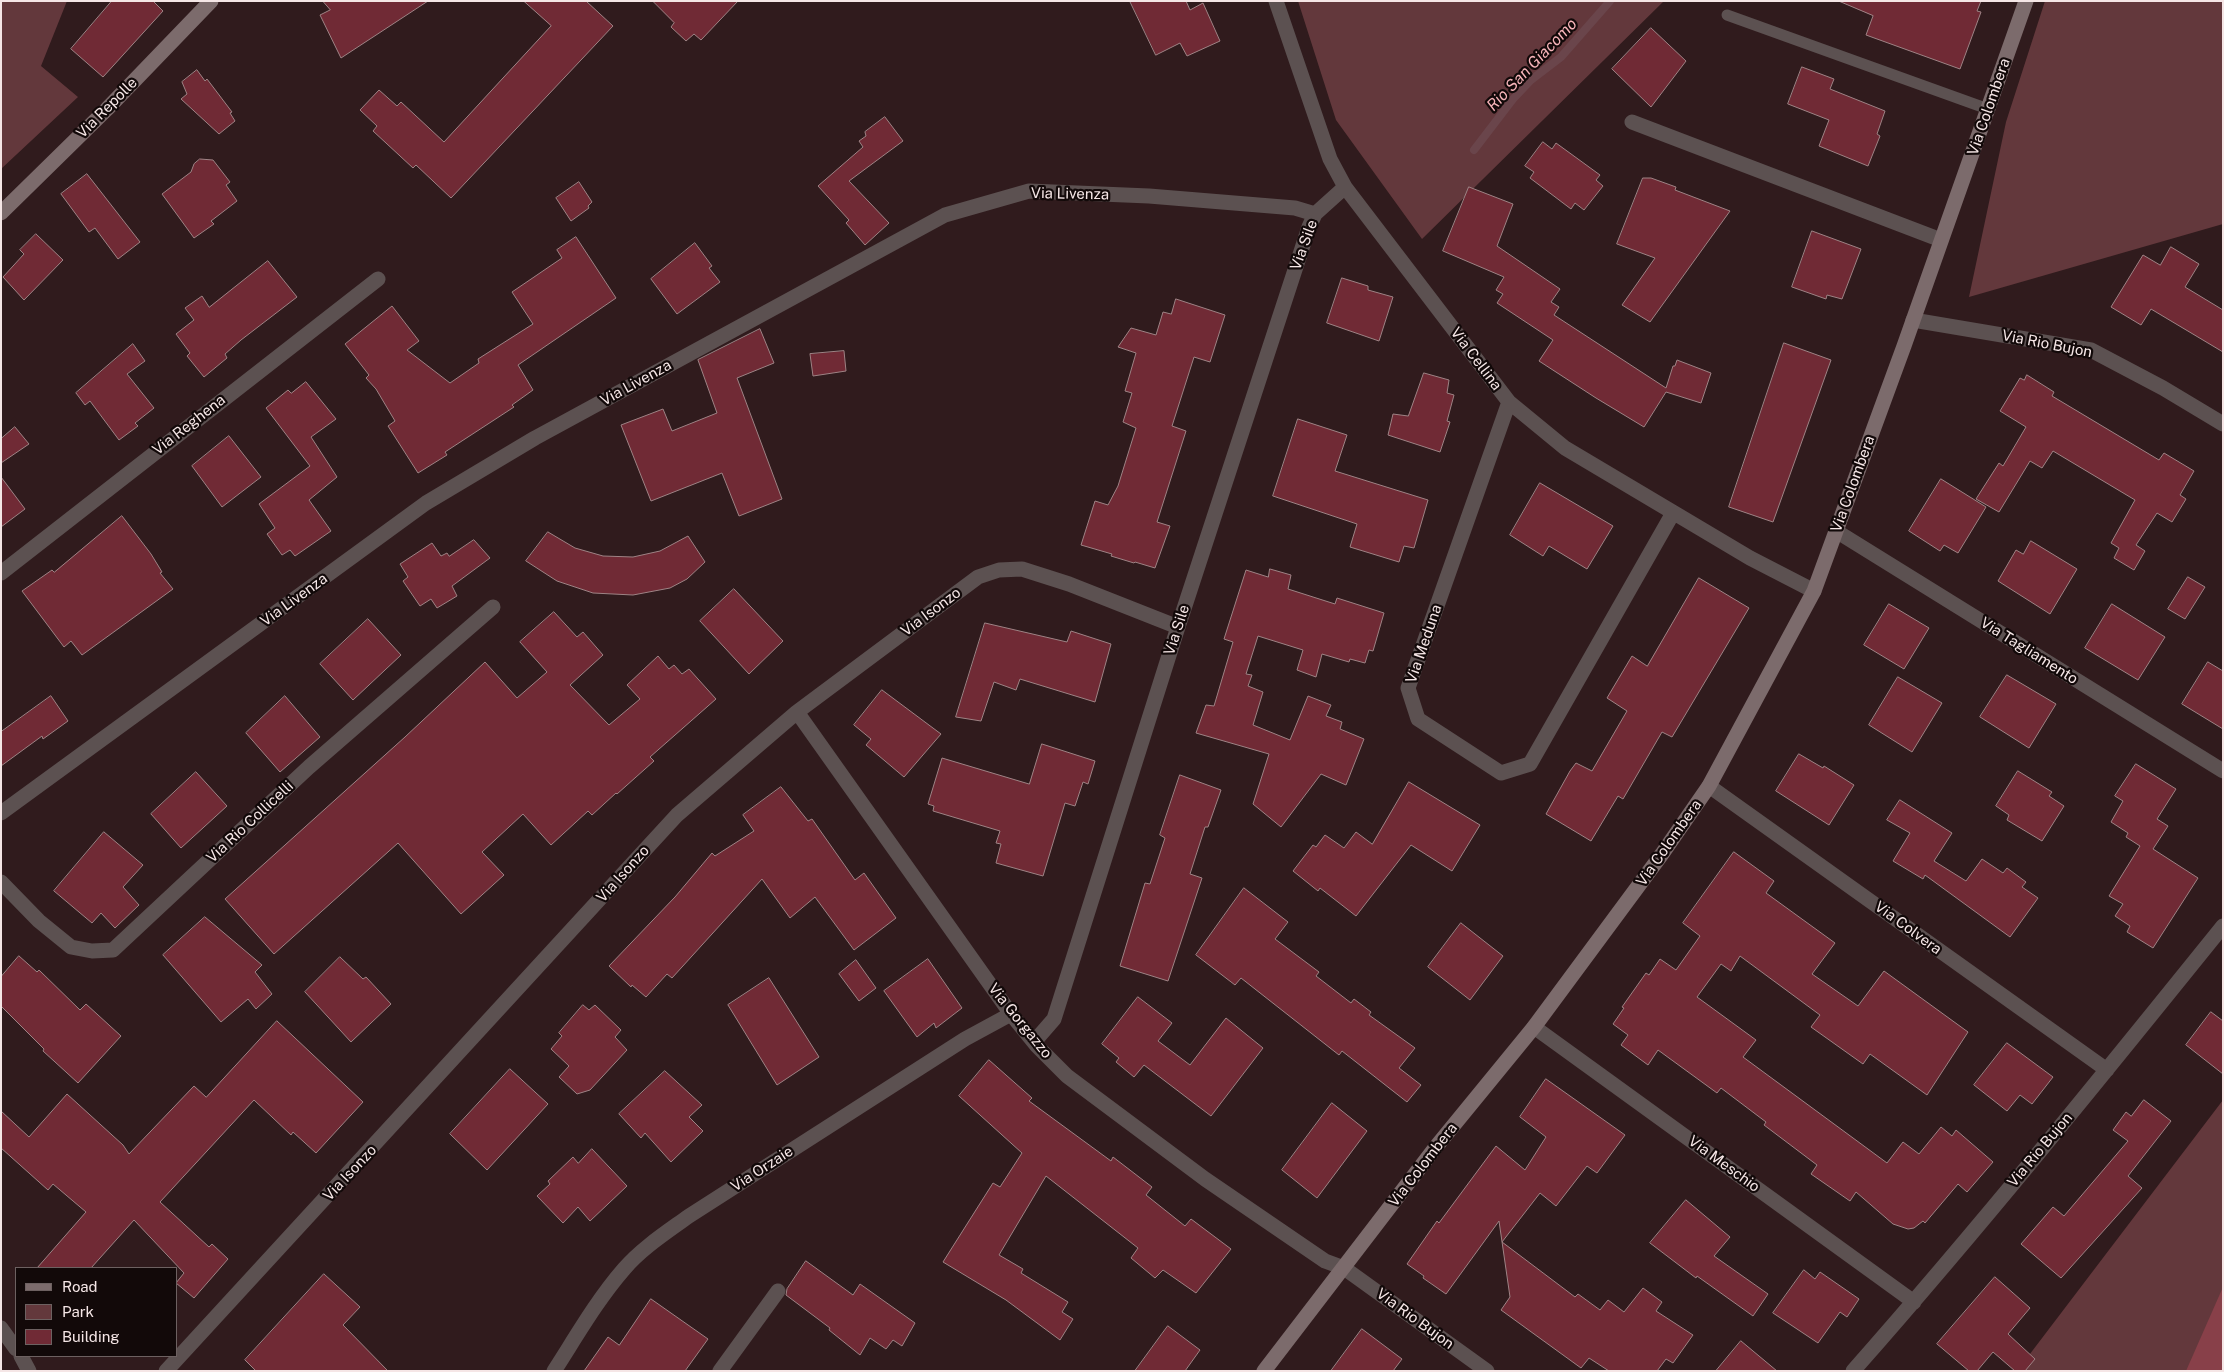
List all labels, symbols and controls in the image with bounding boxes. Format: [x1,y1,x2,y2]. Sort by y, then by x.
water label: Rio San Giacomo [1483,15,1581,115]
street label: Via Colombera [1964,56,2014,158]
street label: Via Repolle [73,74,141,142]
street label: Via Livenza [1031,184,1109,204]
street label: Via Sile [1287,217,1321,273]
street label: Via Cellina [1447,324,1505,394]
street label: Via Rio Bujon [2000,326,2094,362]
street label: Via Livenza [597,356,675,410]
street label: Via Reghena [149,391,229,459]
street label: Via Colombera [1827,433,1879,535]
street label: Via Livenza [257,570,331,630]
street label: Via Isonzo [898,584,964,640]
street label: Via Sile [1160,602,1194,658]
street label: Via Meduna [1402,602,1446,686]
street label: Via Tagliamento [1977,614,2081,688]
street label: Via Rio Collicelli [203,777,297,867]
street label: Via Colombera [1633,796,1705,890]
street label: Via Isonzo [593,842,653,906]
street label: Via Colvera [1871,898,1945,958]
street label: Via Gorgazzo [984,980,1056,1062]
street label: Via Rio Bujon [2004,1109,2076,1191]
street label: Via Colombera [1385,1119,1461,1211]
street label: Via Meschio [1685,1132,1763,1196]
street label: Via Isonzo [319,1141,381,1205]
street label: Via Orzaie [728,1142,796,1196]
legend [15,1267,178,1357]
text: Road [62,1278,98,1295]
street label: Via Rio Bujon [1373,1285,1457,1353]
text: Park [62,1303,94,1320]
text: Building [62,1328,120,1345]

